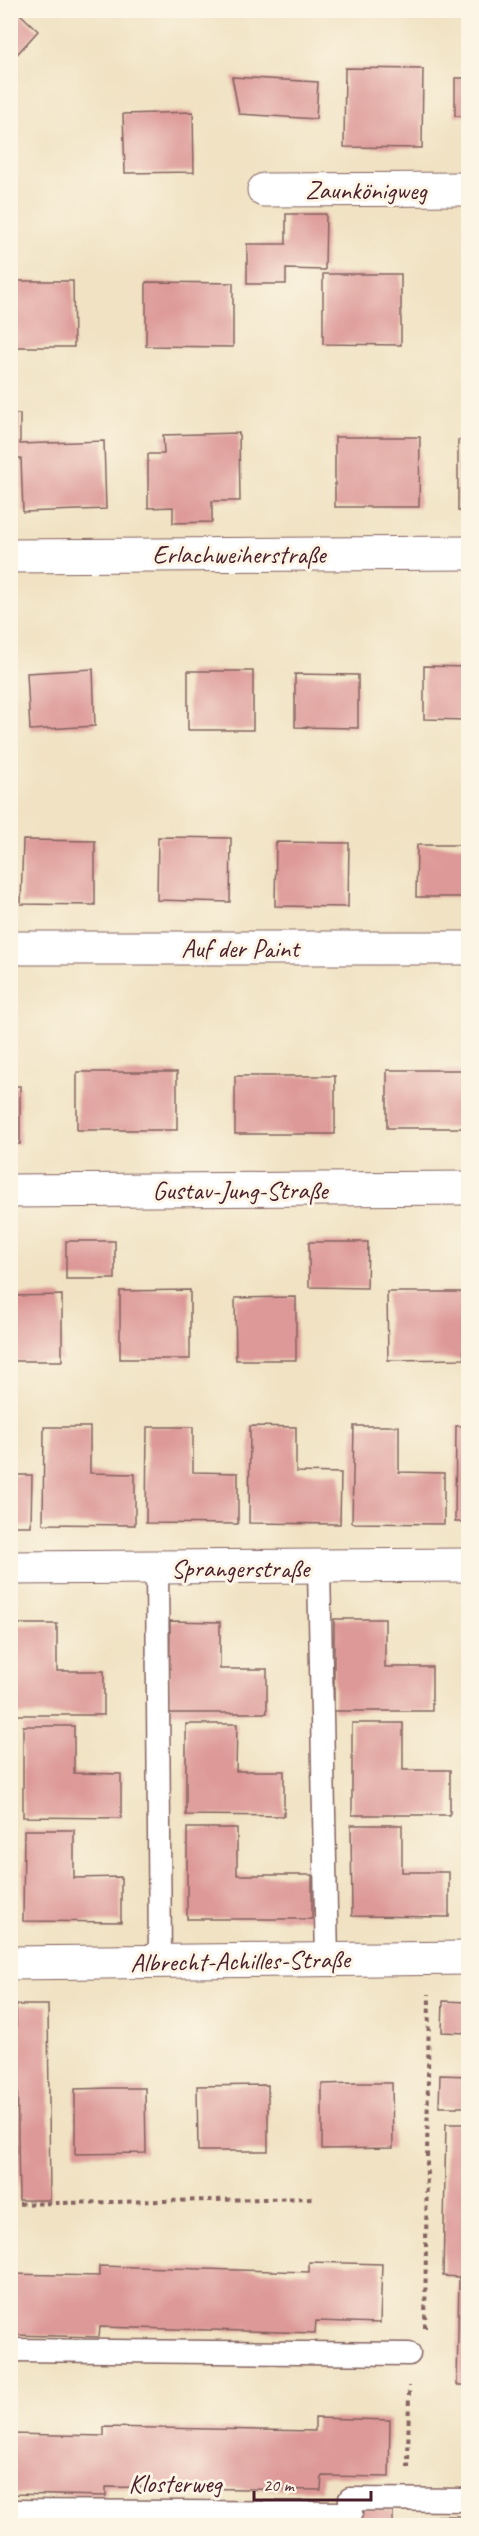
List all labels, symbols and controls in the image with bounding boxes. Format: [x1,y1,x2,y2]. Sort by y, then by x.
street label: Zaunkönigweg [305,174,428,207]
street label: Erlachweiherstraße [152,538,328,571]
street label: Auf der Paint [181,932,301,965]
street label: Gustav-Jung-Straße [152,1174,330,1207]
street label: Sprangerstraße [171,1552,312,1585]
street label: Albrecht-Achilles-Straße [130,1943,353,1979]
scale bar [254,2464,371,2502]
street label: Klosterweg [128,2467,223,2500]
text: 20 m [263,2474,296,2496]

